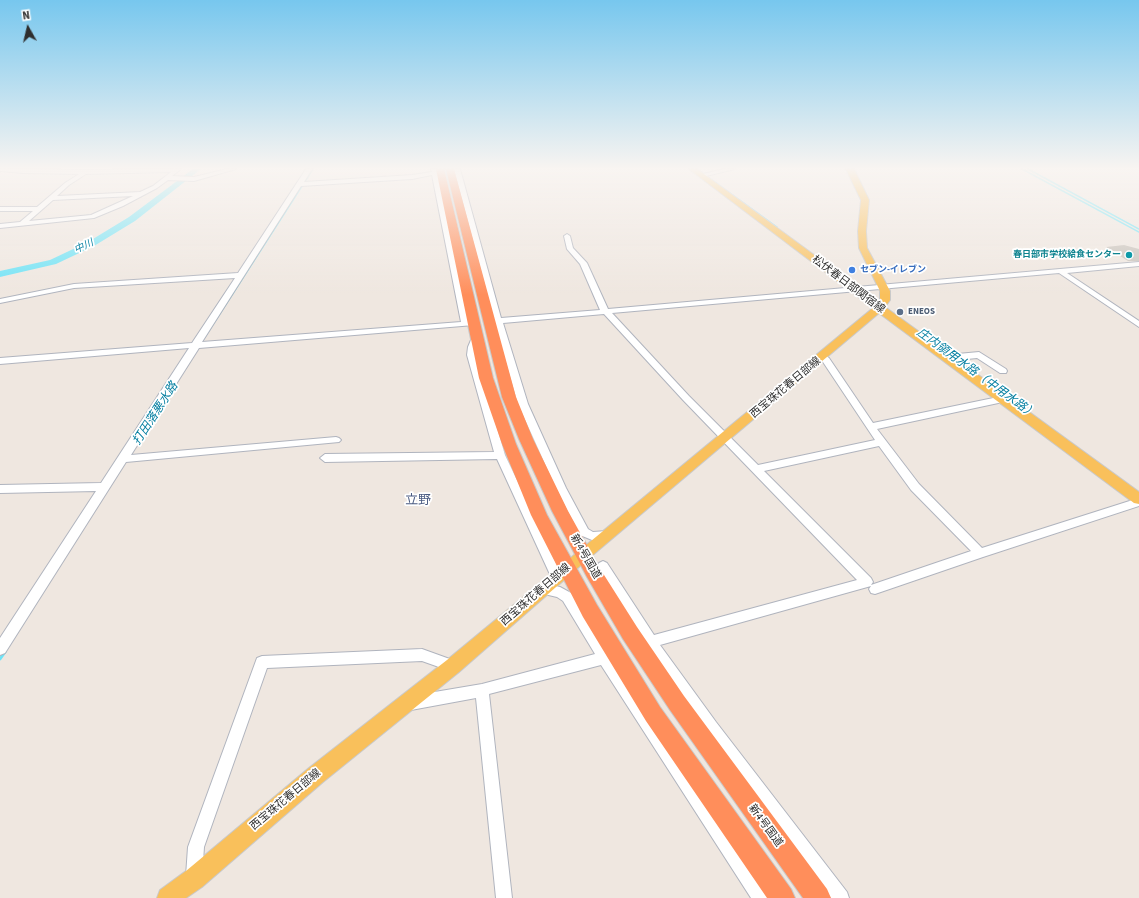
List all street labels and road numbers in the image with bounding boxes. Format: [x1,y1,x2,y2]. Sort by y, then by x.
street label: 松伏春日部関宿線 [809,253,887,317]
street label: 西宝珠花春日部線 [748,355,824,421]
street label: 新4号国道 [567,532,603,582]
street label: 西宝珠花春日部線 [498,561,574,629]
street label: 西宝珠花春日部線 [248,767,324,833]
street label: 新4号国道 [745,802,785,850]

